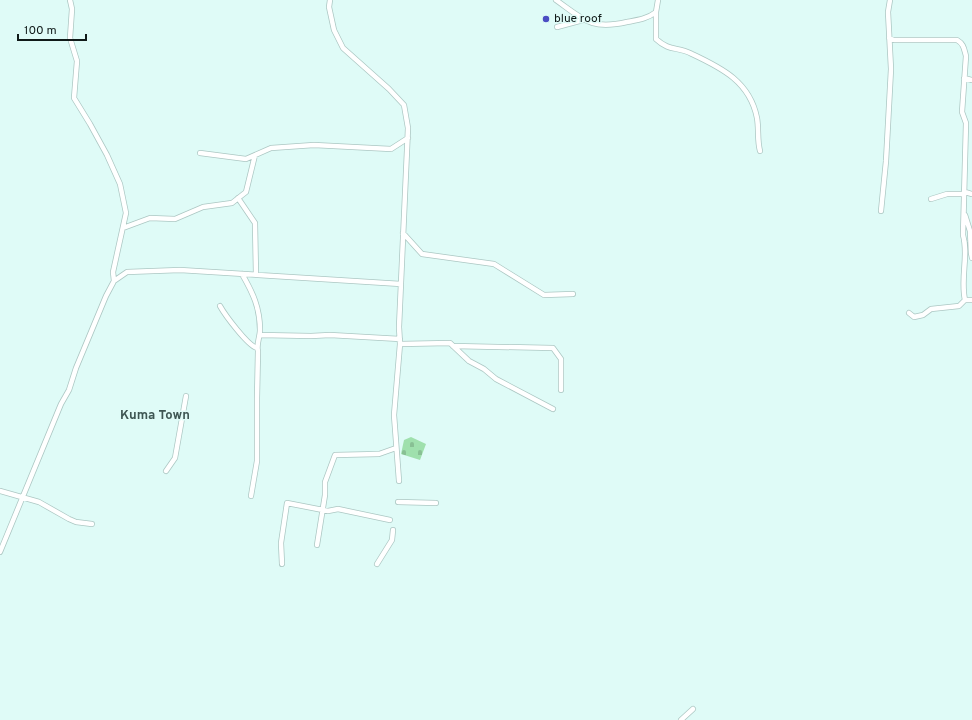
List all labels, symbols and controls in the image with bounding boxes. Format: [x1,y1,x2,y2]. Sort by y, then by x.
place label: blue roof [554,11,602,27]
marker: blue roof [541,14,551,24]
scale bar [18,16,86,42]
text: 100 m [24,23,57,39]
district label: Kuma Town [120,408,190,424]

